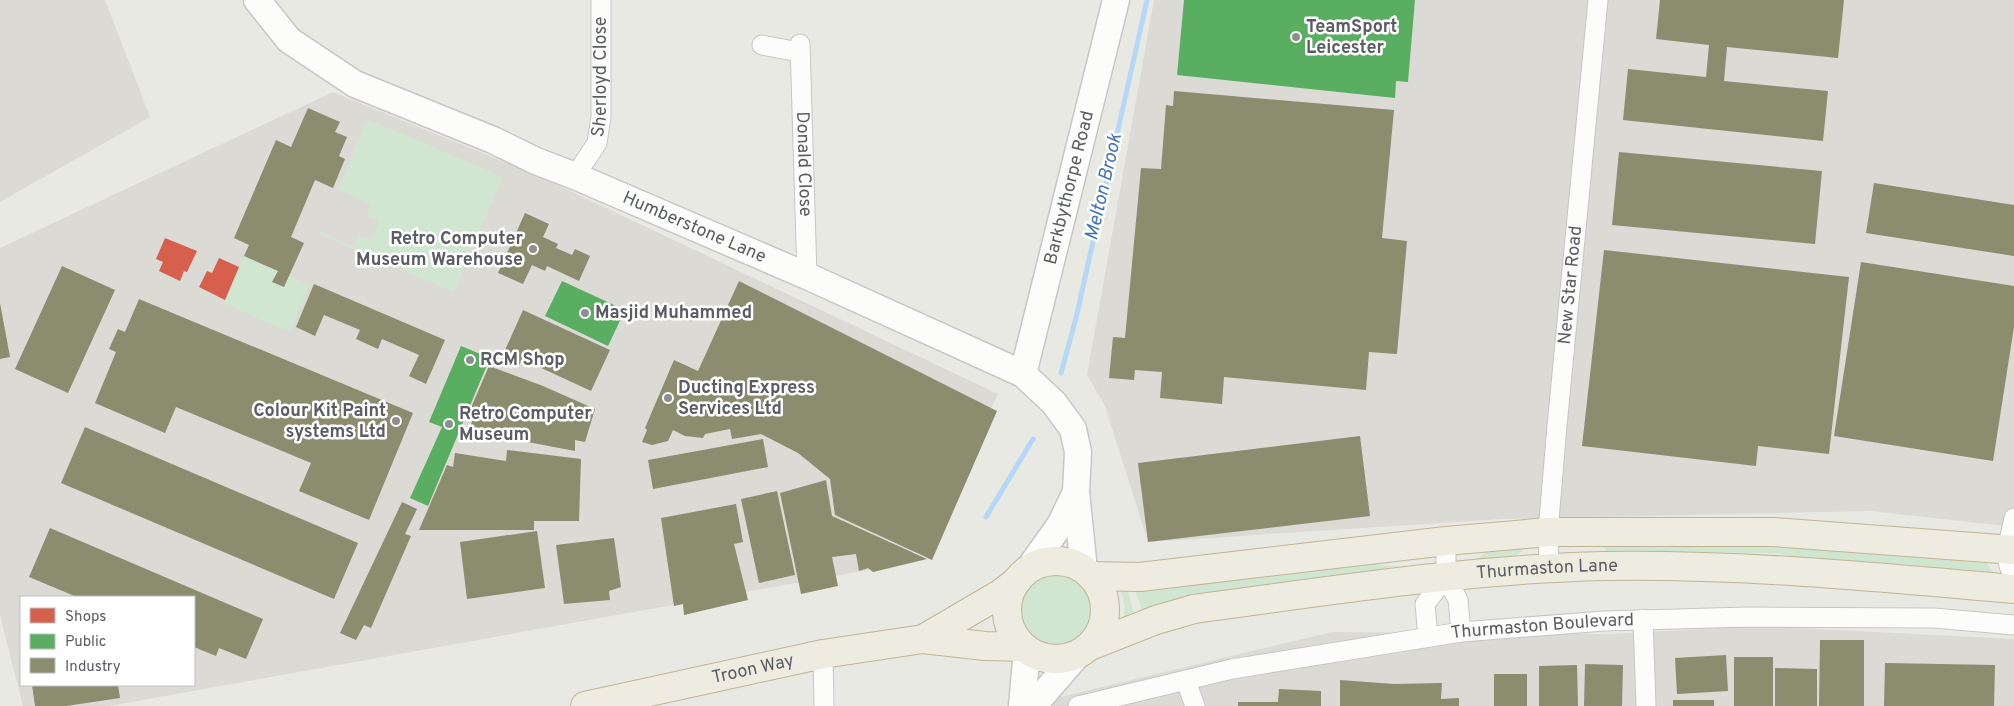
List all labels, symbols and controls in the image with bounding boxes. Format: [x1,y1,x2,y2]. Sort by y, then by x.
place label: TeamSport Leicester [1306,16,1397,60]
street label: Sherloyd Close [587,17,613,139]
marker: TeamSport Leicester [1290,31,1302,43]
street label: Barkbythorpe Road [1039,108,1100,267]
street label: Donald Close [791,111,817,217]
water label: Melton Brook [1080,131,1128,243]
street label: Humberstone Lane [619,186,770,269]
street label: New Star Road [1553,225,1588,346]
place label: Retro Computer Museum Warehouse [356,228,524,272]
marker: Retro Computer Museum Warehouse [527,243,539,255]
place label: Masjid Muhammed [595,302,752,325]
marker: Masjid Muhammed [579,307,591,319]
place label: RCM Shop [480,349,565,372]
marker: RCM Shop [464,354,476,366]
place label: Ducting Express Services Ltd [678,377,815,421]
marker: Ducting Express Services Ltd [662,392,674,404]
place label: Colour Kit Paint systems Ltd [253,400,386,444]
place label: Retro Computer Museum [459,403,592,447]
marker: Colour Kit Paint systems Ltd [390,415,402,427]
marker: Retro Computer Museum [443,418,455,430]
street label: Thurmaston Lane [1475,554,1618,585]
legend [20,596,195,686]
text: Shops [65,608,106,627]
street label: Thurmaston Boulevard [1449,609,1634,645]
text: Public [65,633,106,652]
street label: Troon Way [710,649,796,689]
text: Industry [65,658,121,677]

